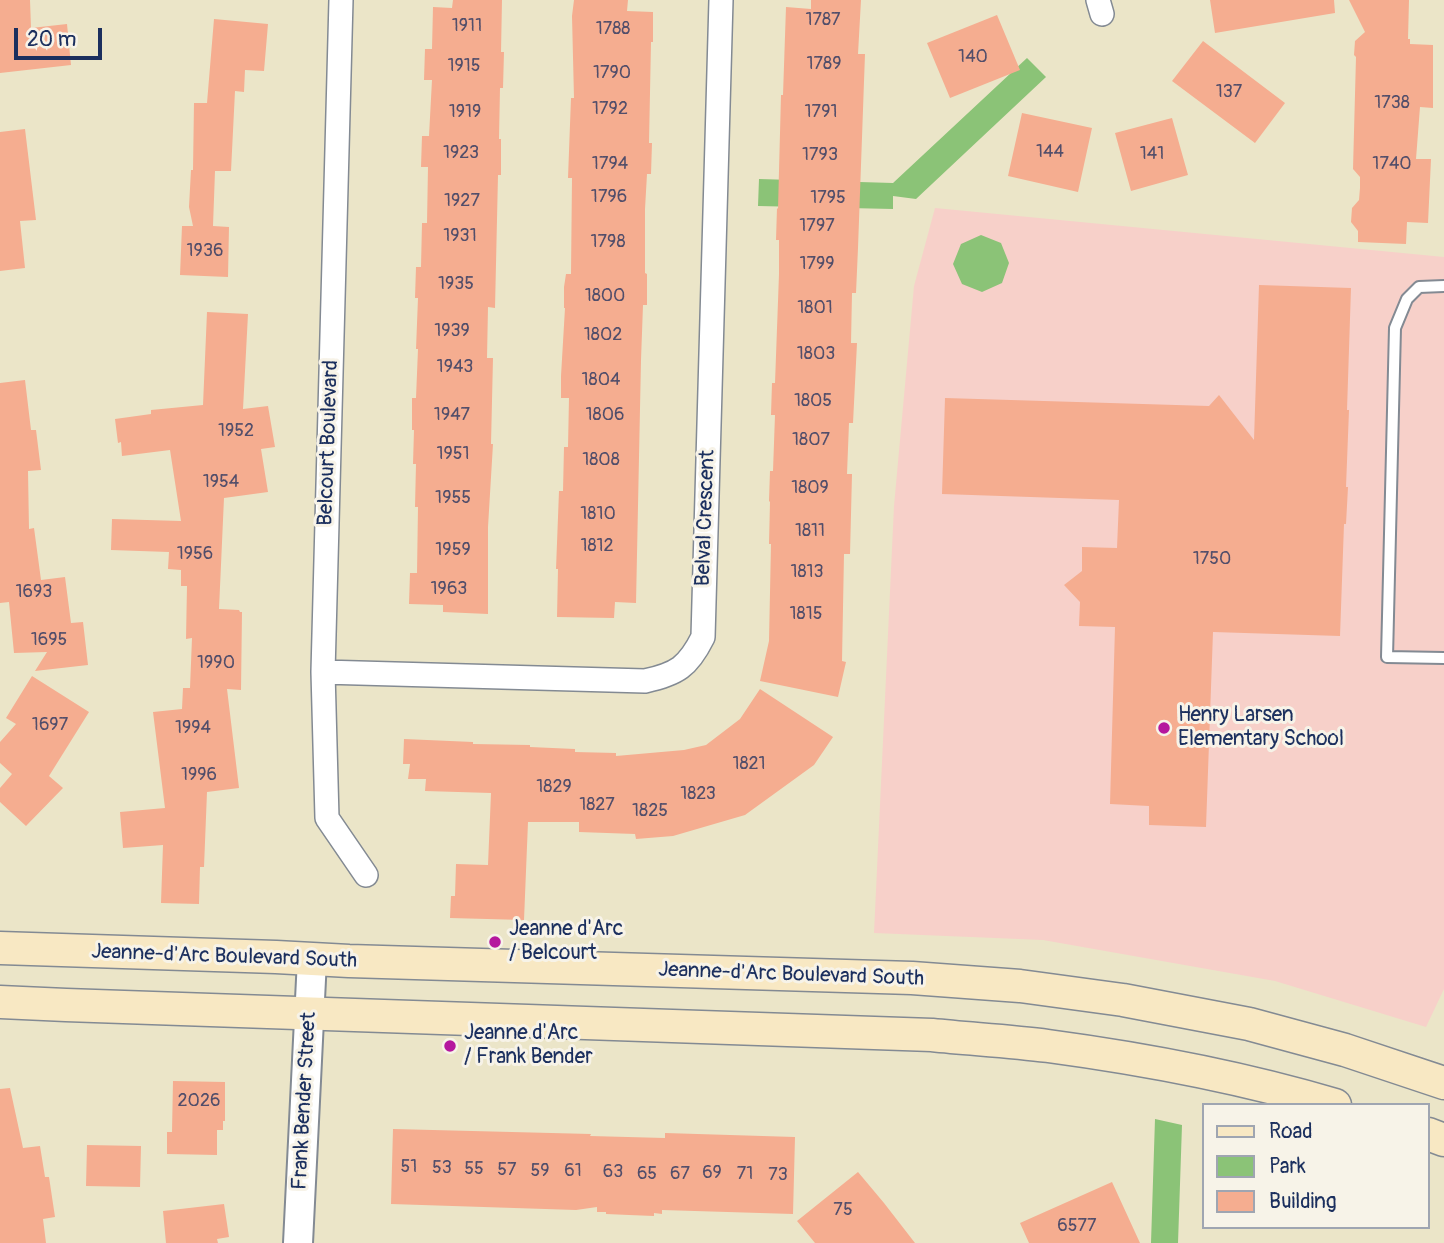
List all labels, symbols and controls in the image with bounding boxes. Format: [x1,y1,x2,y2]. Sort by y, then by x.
house number: 1787 [805,9,841,31]
scale bar [18,14,105,58]
house number: 1911 [452,15,482,37]
house number: 1788 [596,18,630,40]
text: 20 m [27,26,76,53]
house number: 140 [958,46,988,68]
house number: 1789 [807,53,841,75]
house number: 1915 [447,55,481,77]
house number: 1790 [593,62,631,84]
house number: 137 [1216,81,1242,103]
house number: 1738 [1374,92,1410,114]
house number: 1792 [592,98,628,120]
house number: 1919 [449,101,481,123]
house number: 1791 [805,101,837,123]
house number: 144 [1036,141,1064,163]
house number: 1923 [443,142,479,164]
house number: 141 [1140,143,1164,165]
house number: 1793 [802,144,838,166]
house number: 1794 [592,153,628,175]
house number: 1740 [1372,153,1412,175]
house number: 1796 [591,186,627,208]
house number: 1795 [810,187,846,209]
house number: 1927 [444,190,480,212]
house number: 1797 [799,215,835,237]
house number: 1931 [443,225,477,247]
house number: 1798 [591,231,625,253]
house number: 1936 [187,240,223,262]
house number: 1799 [799,253,835,275]
house number: 1935 [438,273,474,295]
house number: 1800 [585,285,625,307]
house number: 1801 [797,297,833,319]
house number: 1939 [434,320,470,342]
house number: 1802 [584,324,622,346]
house number: 1803 [797,343,835,365]
house number: 1943 [437,356,473,378]
street label: Belcourt Boulevard [314,360,344,526]
house number: 1804 [582,369,620,391]
house number: 1805 [794,390,832,412]
house number: 1947 [434,404,470,426]
house number: 1806 [586,404,624,426]
house number: 1952 [218,420,254,442]
house number: 1807 [792,429,830,451]
house number: 1951 [436,443,470,465]
house number: 1808 [582,449,620,471]
street label: Belval Crescent [691,449,721,587]
house number: 1954 [203,471,239,493]
house number: 1809 [791,477,829,499]
house number: 1955 [435,487,471,509]
house number: 1810 [580,503,616,525]
house number: 1811 [795,520,825,542]
house number: 1812 [580,535,614,557]
house number: 1959 [435,539,471,561]
house number: 1956 [177,543,213,565]
house number: 1750 [1193,548,1231,570]
house number: 1813 [790,561,824,583]
house number: 1963 [431,578,467,600]
house number: 1693 [16,581,52,603]
house number: 1815 [790,603,822,625]
house number: 1695 [31,629,67,651]
house number: 1990 [197,652,235,674]
place label: Henry Larsen Elementary School [1178,703,1344,753]
house number: 1697 [32,714,68,736]
house number: 1994 [175,717,211,739]
marker: Henry Larsen Elementary School [1156,720,1172,736]
house number: 1821 [732,753,766,775]
house number: 1996 [181,764,217,786]
house number: 1829 [536,776,572,798]
house number: 1823 [680,783,716,805]
house number: 1827 [579,794,615,816]
house number: 1825 [632,800,668,822]
place label: Jeanne d'Arc / Belcourt [509,917,623,967]
marker: Jeanne d'Arc / Belcourt [487,934,503,950]
street label: Jeanne-d'Arc Boulevard South [91,940,357,974]
street label: Jeanne-d'Arc Boulevard South [658,958,924,992]
street label: Frank Bender Street [288,1011,322,1191]
place label: Jeanne d'Arc / Frank Bender [464,1021,593,1071]
marker: Jeanne d'Arc / Frank Bender [442,1038,458,1054]
house number: 2026 [178,1090,220,1112]
legend [1202,1103,1430,1229]
text: Road [1269,1118,1313,1145]
text: Park [1269,1153,1306,1180]
house number: 51 [401,1156,417,1178]
house number: 53 [432,1157,452,1179]
house number: 55 [464,1158,484,1180]
house number: 57 [497,1159,517,1181]
house number: 59 [530,1160,550,1182]
house number: 61 [564,1160,582,1182]
house number: 63 [603,1161,623,1183]
house number: 69 [702,1162,722,1184]
house number: 65 [637,1163,657,1185]
house number: 67 [670,1163,690,1185]
house number: 71 [737,1163,753,1185]
house number: 73 [768,1164,788,1186]
text: Building [1269,1188,1336,1215]
house number: 75 [833,1199,853,1221]
house number: 6577 [1057,1215,1097,1237]

